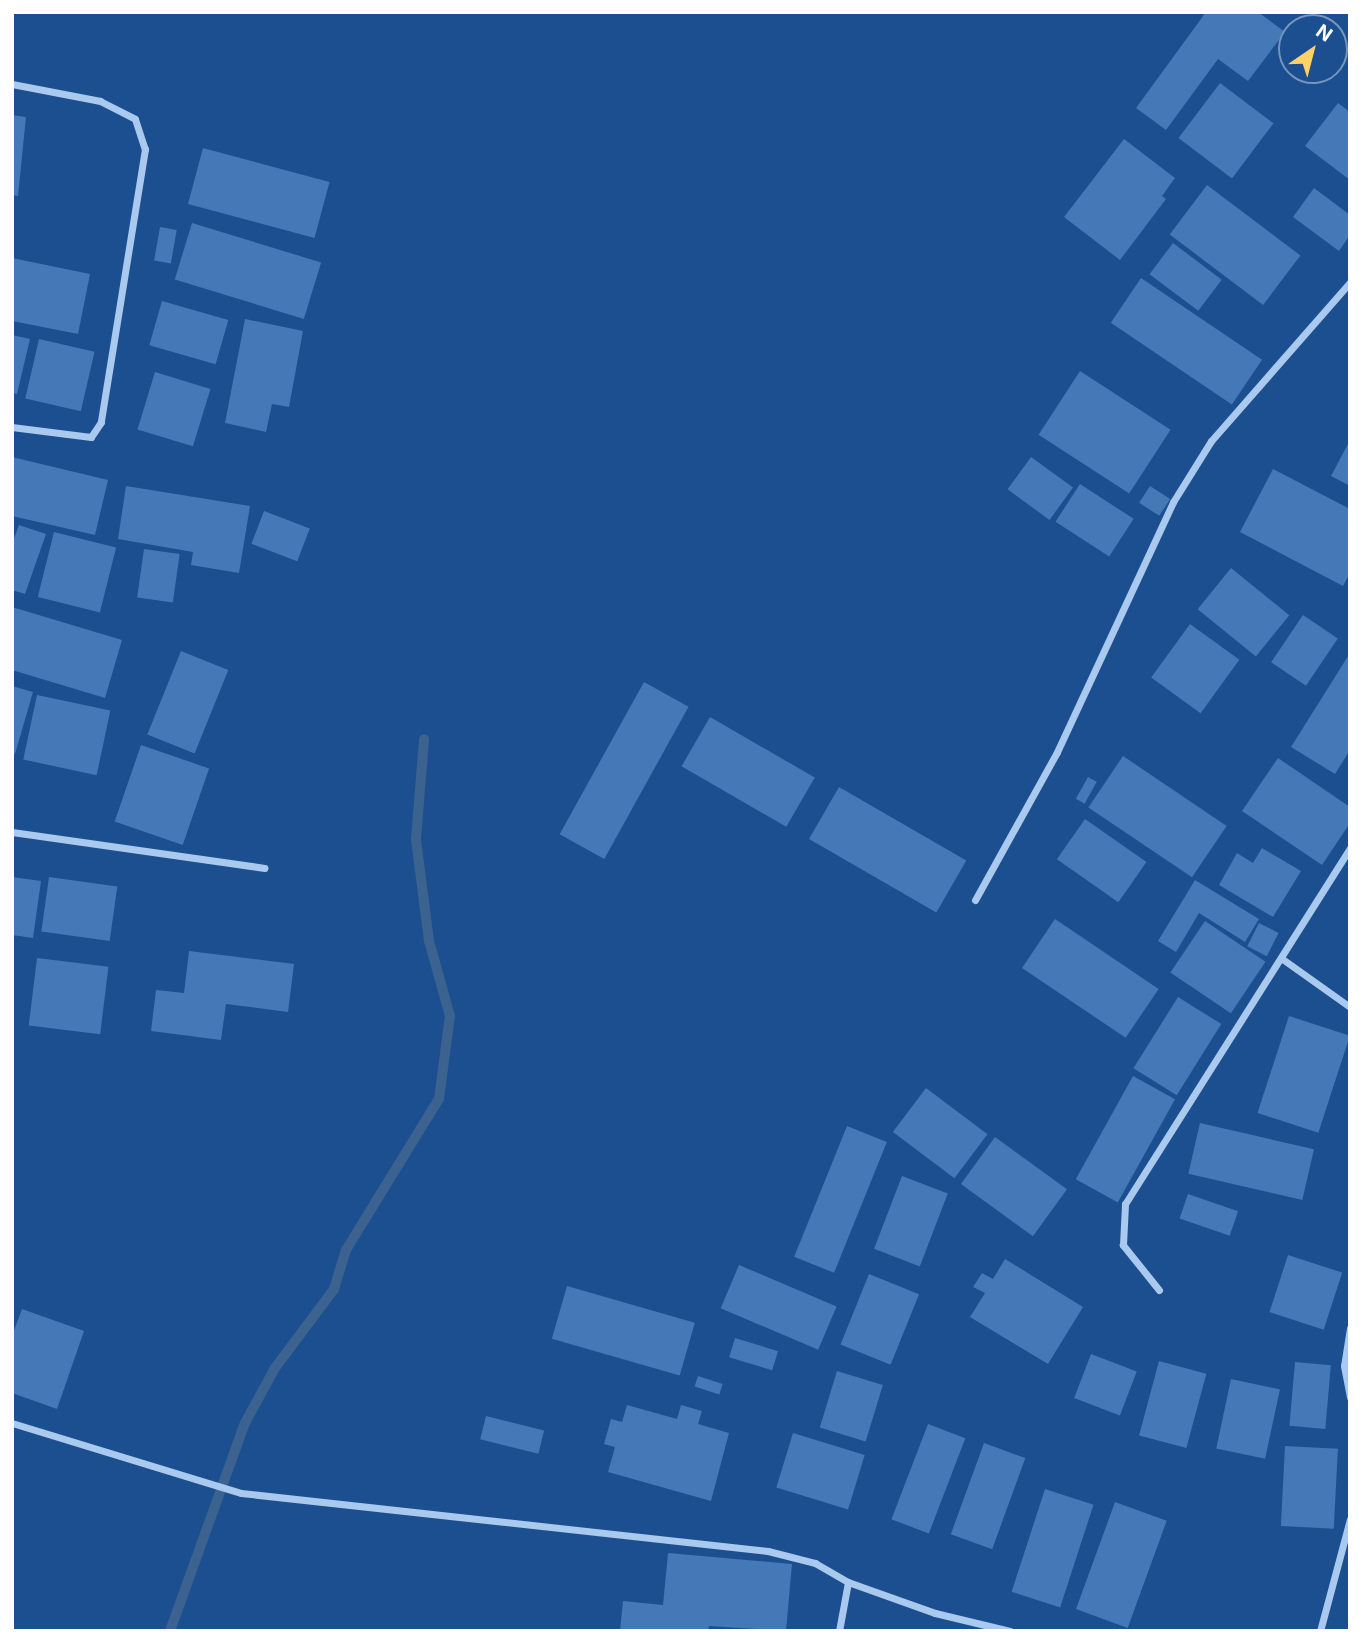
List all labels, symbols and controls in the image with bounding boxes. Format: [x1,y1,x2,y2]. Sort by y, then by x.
north arrow [1278,14,1348,84]
text: N [1312,19,1337,47]

